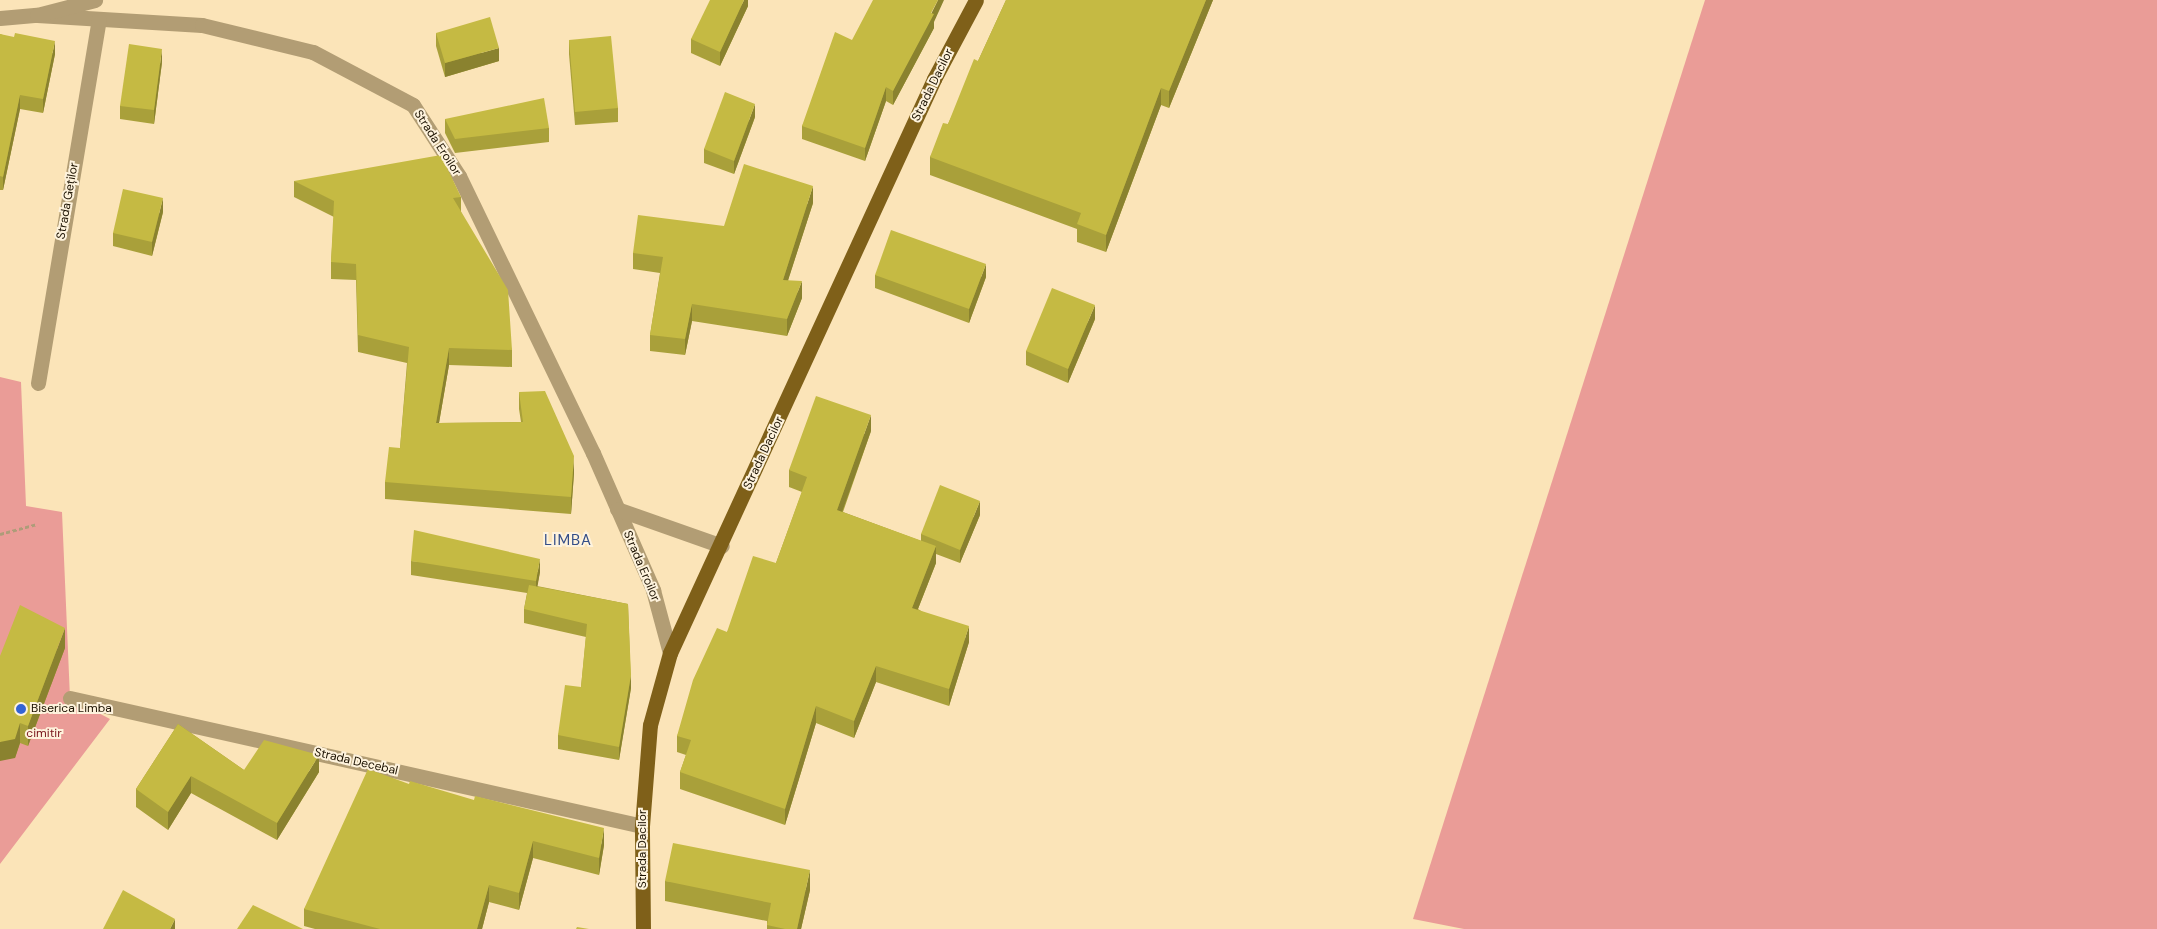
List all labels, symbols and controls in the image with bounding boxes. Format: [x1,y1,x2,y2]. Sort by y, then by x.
street label: Strada Dacilor [909,47,957,123]
street label: Strada Eroilor [411,108,463,178]
street label: Strada Geților [54,162,82,240]
street label: Strada Dacilor [741,414,787,492]
street label: Strada Eroilor [620,529,662,603]
district label: LIMBA [543,532,593,550]
place label: Biserica Limba [31,702,112,716]
marker: Biserica Limba [15,703,27,715]
park label: cimitir [26,727,62,741]
street label: Strada Decebal [313,745,399,779]
street label: Strada Dacilor [636,810,650,888]

